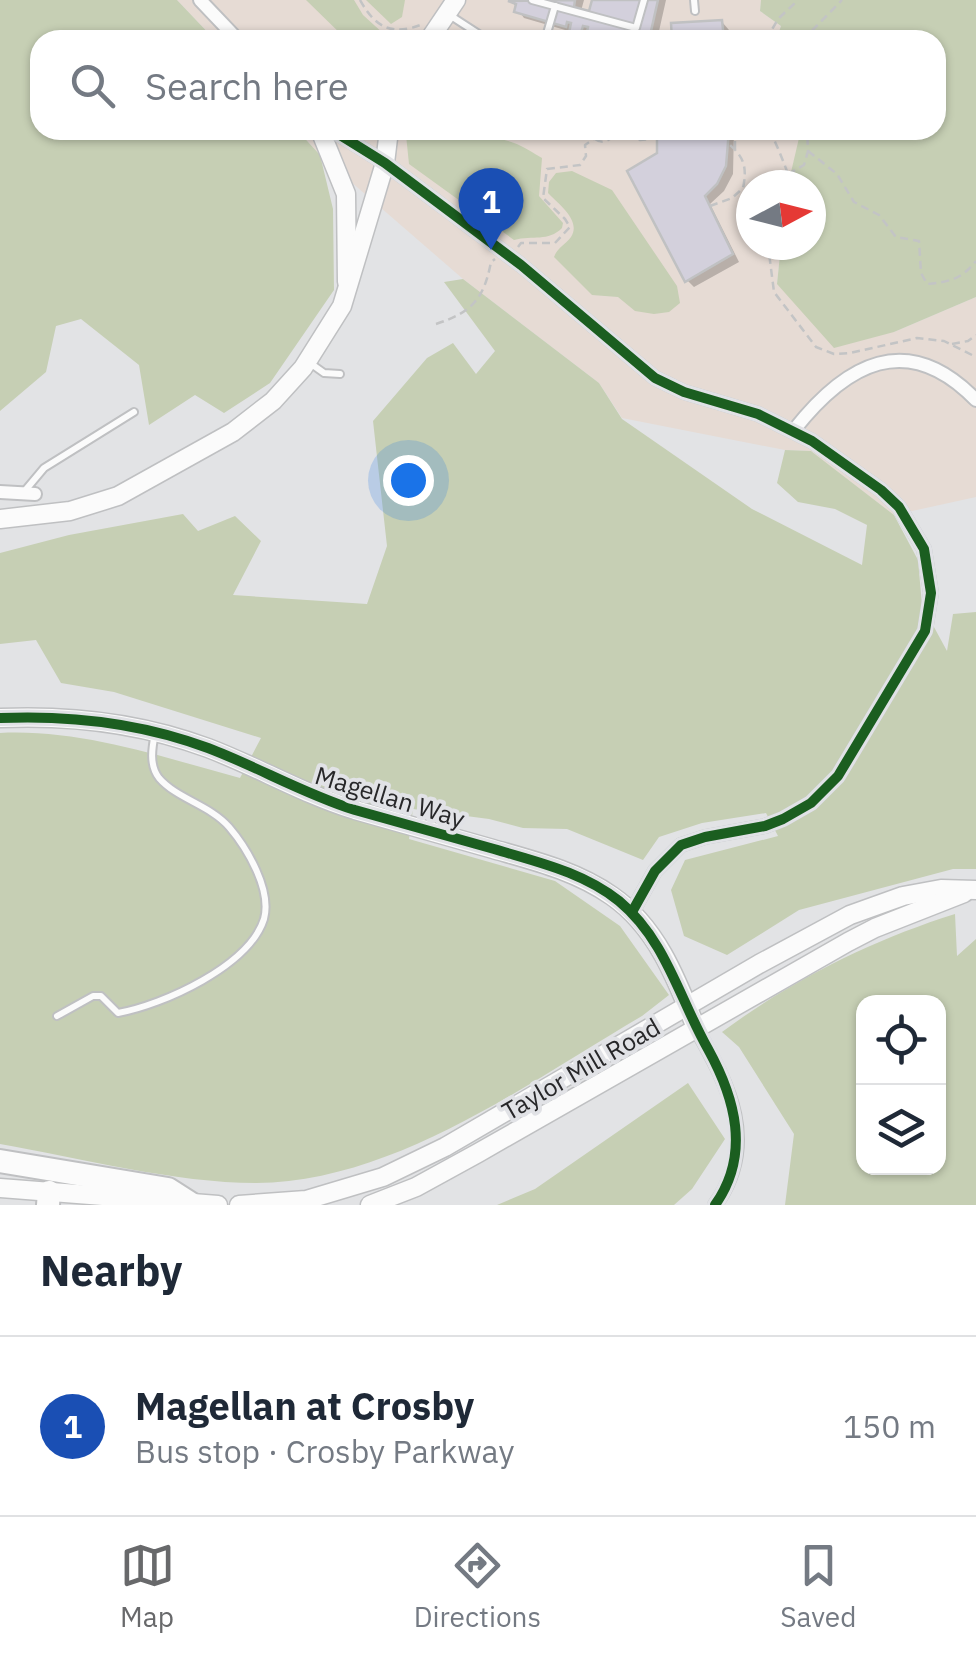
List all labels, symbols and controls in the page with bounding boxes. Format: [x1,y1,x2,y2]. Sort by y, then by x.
search box [30,30,946,140]
icon: search [65,58,120,113]
text: Search here [145,61,349,110]
pin: 1 [458,168,524,250]
north arrow [736,170,826,260]
your location [383,455,434,506]
street label: Magellan Way [311,758,470,835]
map controls [856,995,946,1175]
button: locate [856,995,946,1085]
street label: Taylor Mill Road [496,1010,666,1127]
button: layers [856,1085,946,1175]
text: Nearby [40,1243,182,1298]
text: Magellan at Crosby [135,1381,474,1430]
text: 1 [63,1405,82,1447]
text: 150 m [843,1405,936,1447]
text: Bus stop · Crosby Parkway [135,1430,515,1472]
tab: Map [120,1538,175,1635]
tab: Directions [414,1538,541,1635]
tab: Saved [780,1538,856,1635]

